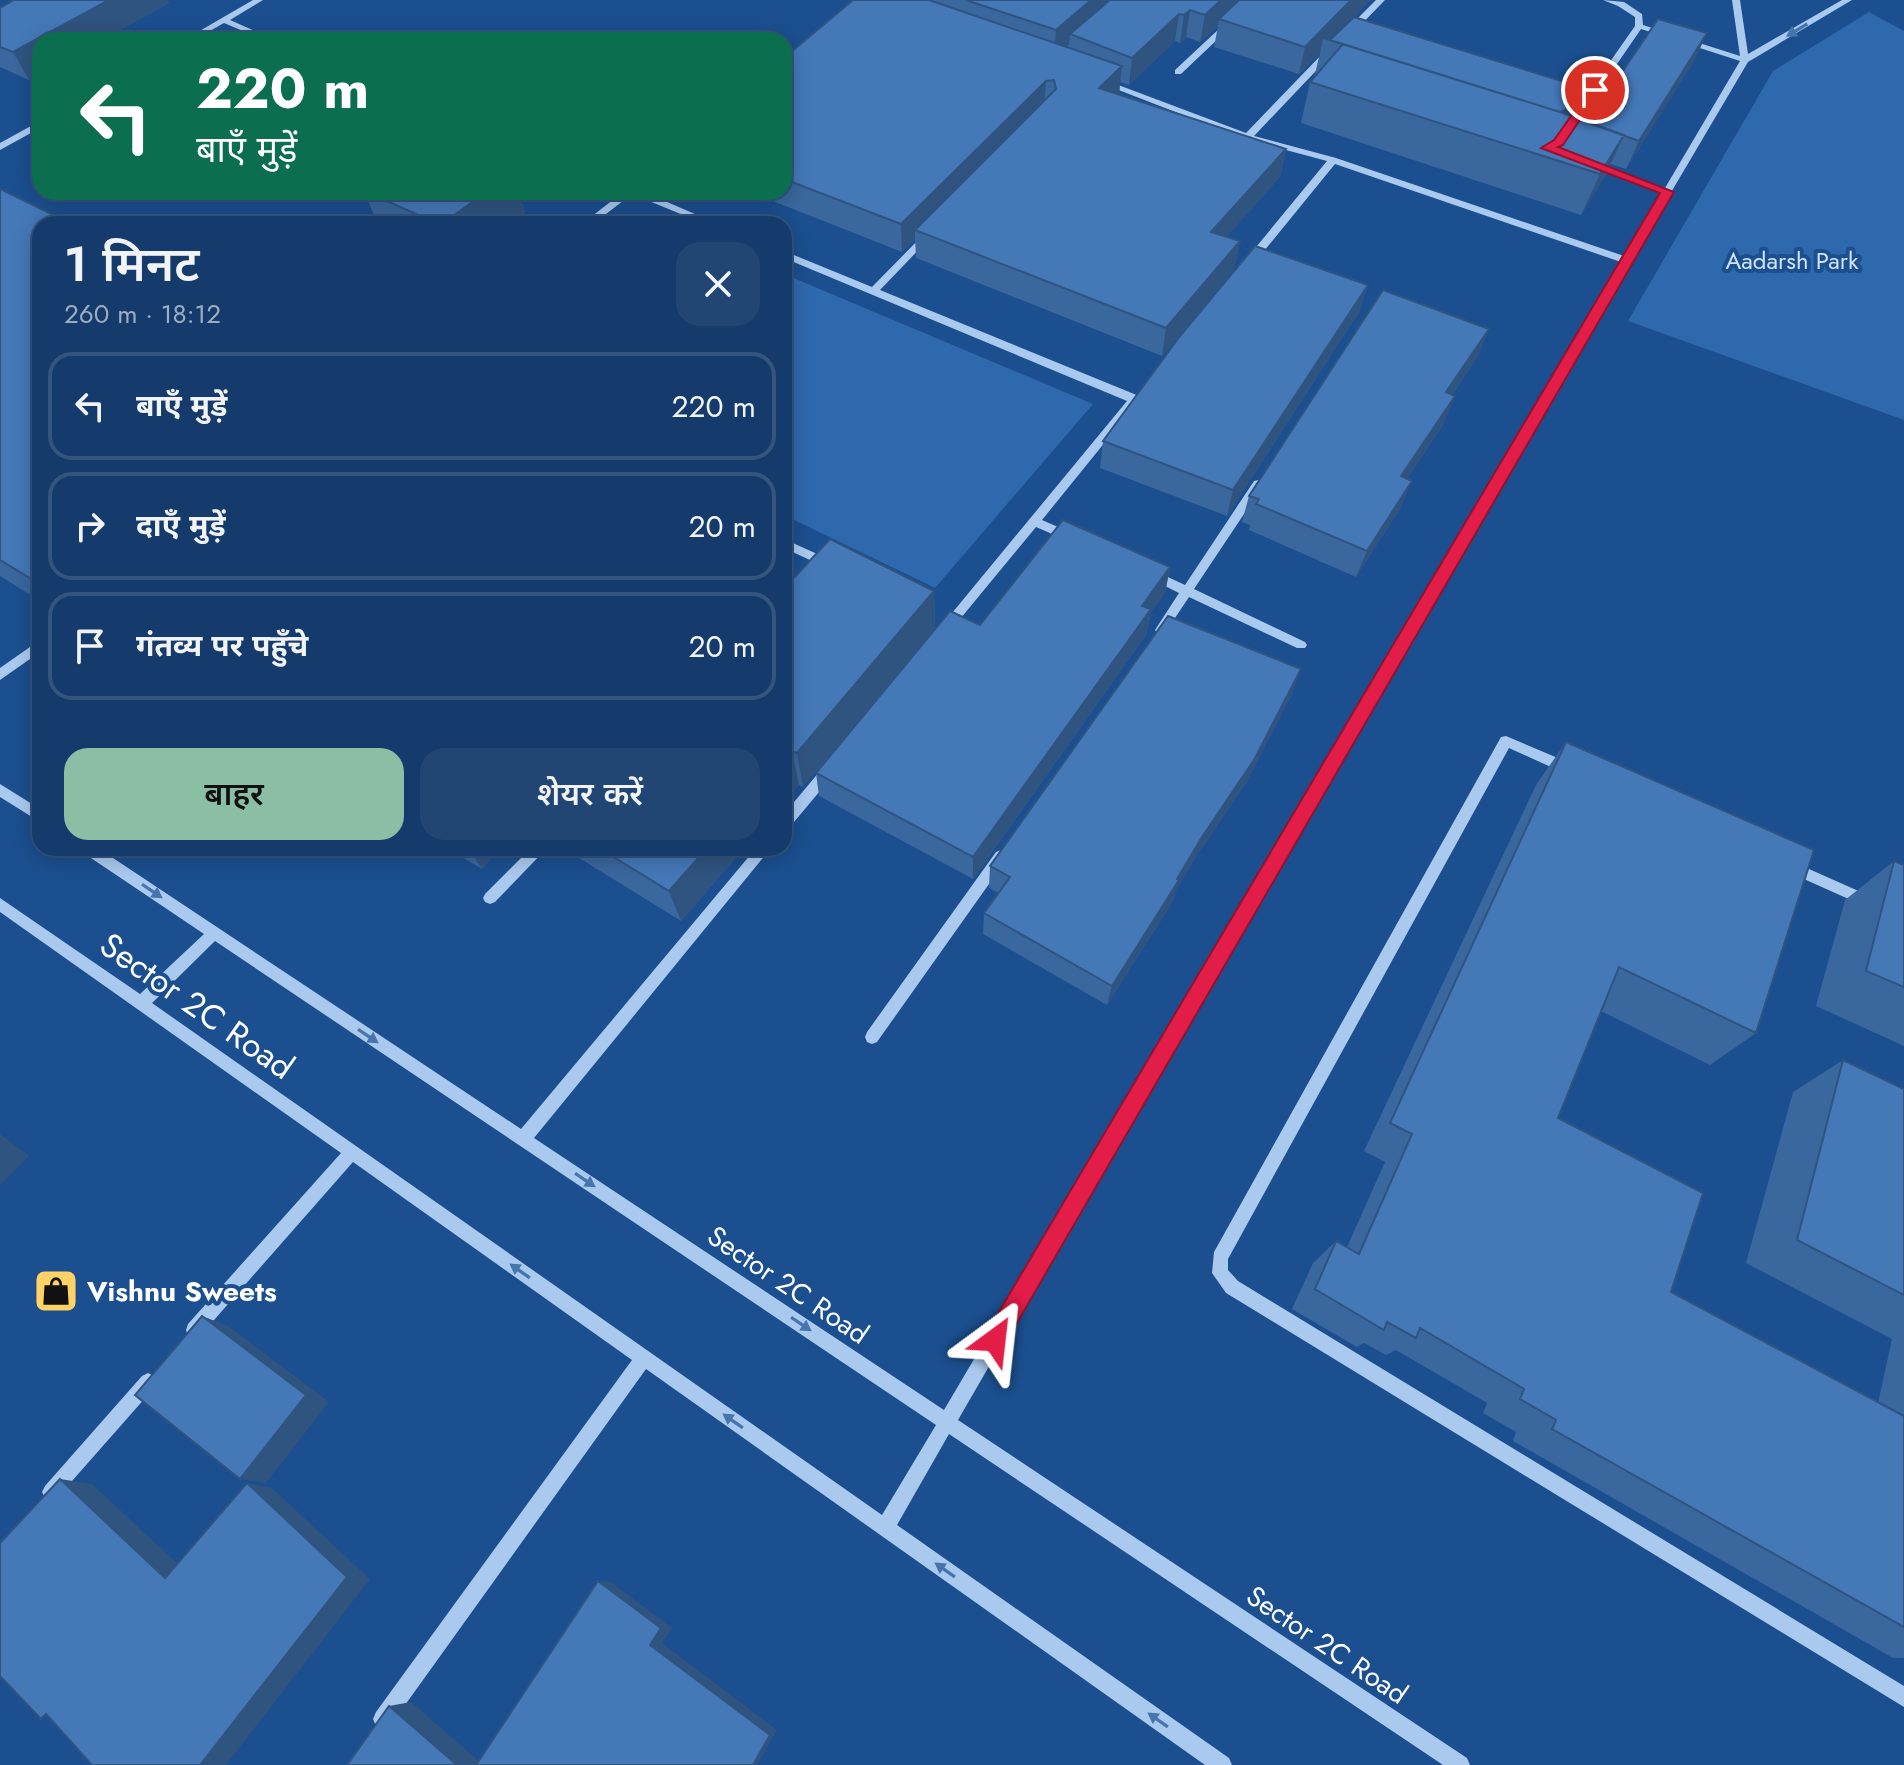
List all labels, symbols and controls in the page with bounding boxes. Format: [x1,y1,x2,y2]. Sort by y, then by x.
one-way arrow [1785,23,1808,37]
text: 220 m [196,48,369,129]
pin [1561,56,1629,124]
icon: left [64,64,168,168]
icon: arrive [1573,68,1617,112]
text: बाएँ मुड़ें [196,123,297,175]
text: 1 मिनट [64,230,199,299]
button: close [676,242,760,326]
park label: Aadarsh Park [1725,243,1859,278]
text: 260 m · 18:12 [64,295,221,333]
icon: left [68,384,112,428]
text: बाएँ मुड़ें [136,384,227,427]
text: 220 m [671,385,756,428]
icon: right [68,504,112,548]
text: दाएँ मुड़ें [136,504,226,547]
text: 20 m [689,505,756,548]
icon: arrive [68,624,112,668]
text: गंतव्य पर पहुँचे [136,624,308,667]
text: 20 m [689,625,756,668]
button: बाहर [64,748,404,840]
button: शेयर करें [420,748,760,840]
one-way arrow [142,884,163,899]
street label: Sector 2C Road [90,921,304,1091]
one-way arrow [358,1028,379,1043]
one-way arrow [574,1173,595,1188]
street label: Sector 2C Road [699,1216,877,1354]
one-way arrow [510,1264,531,1279]
shop icon: Vishnu Sweets [32,1267,80,1315]
place label: Vishnu Sweets [86,1271,277,1312]
position arrow [953,1298,1037,1382]
one-way arrow [790,1317,812,1331]
one-way arrow [722,1413,743,1429]
one-way arrow [935,1563,956,1578]
street label: Sector 2C Road [1238,1576,1416,1714]
one-way arrow [1147,1713,1168,1728]

